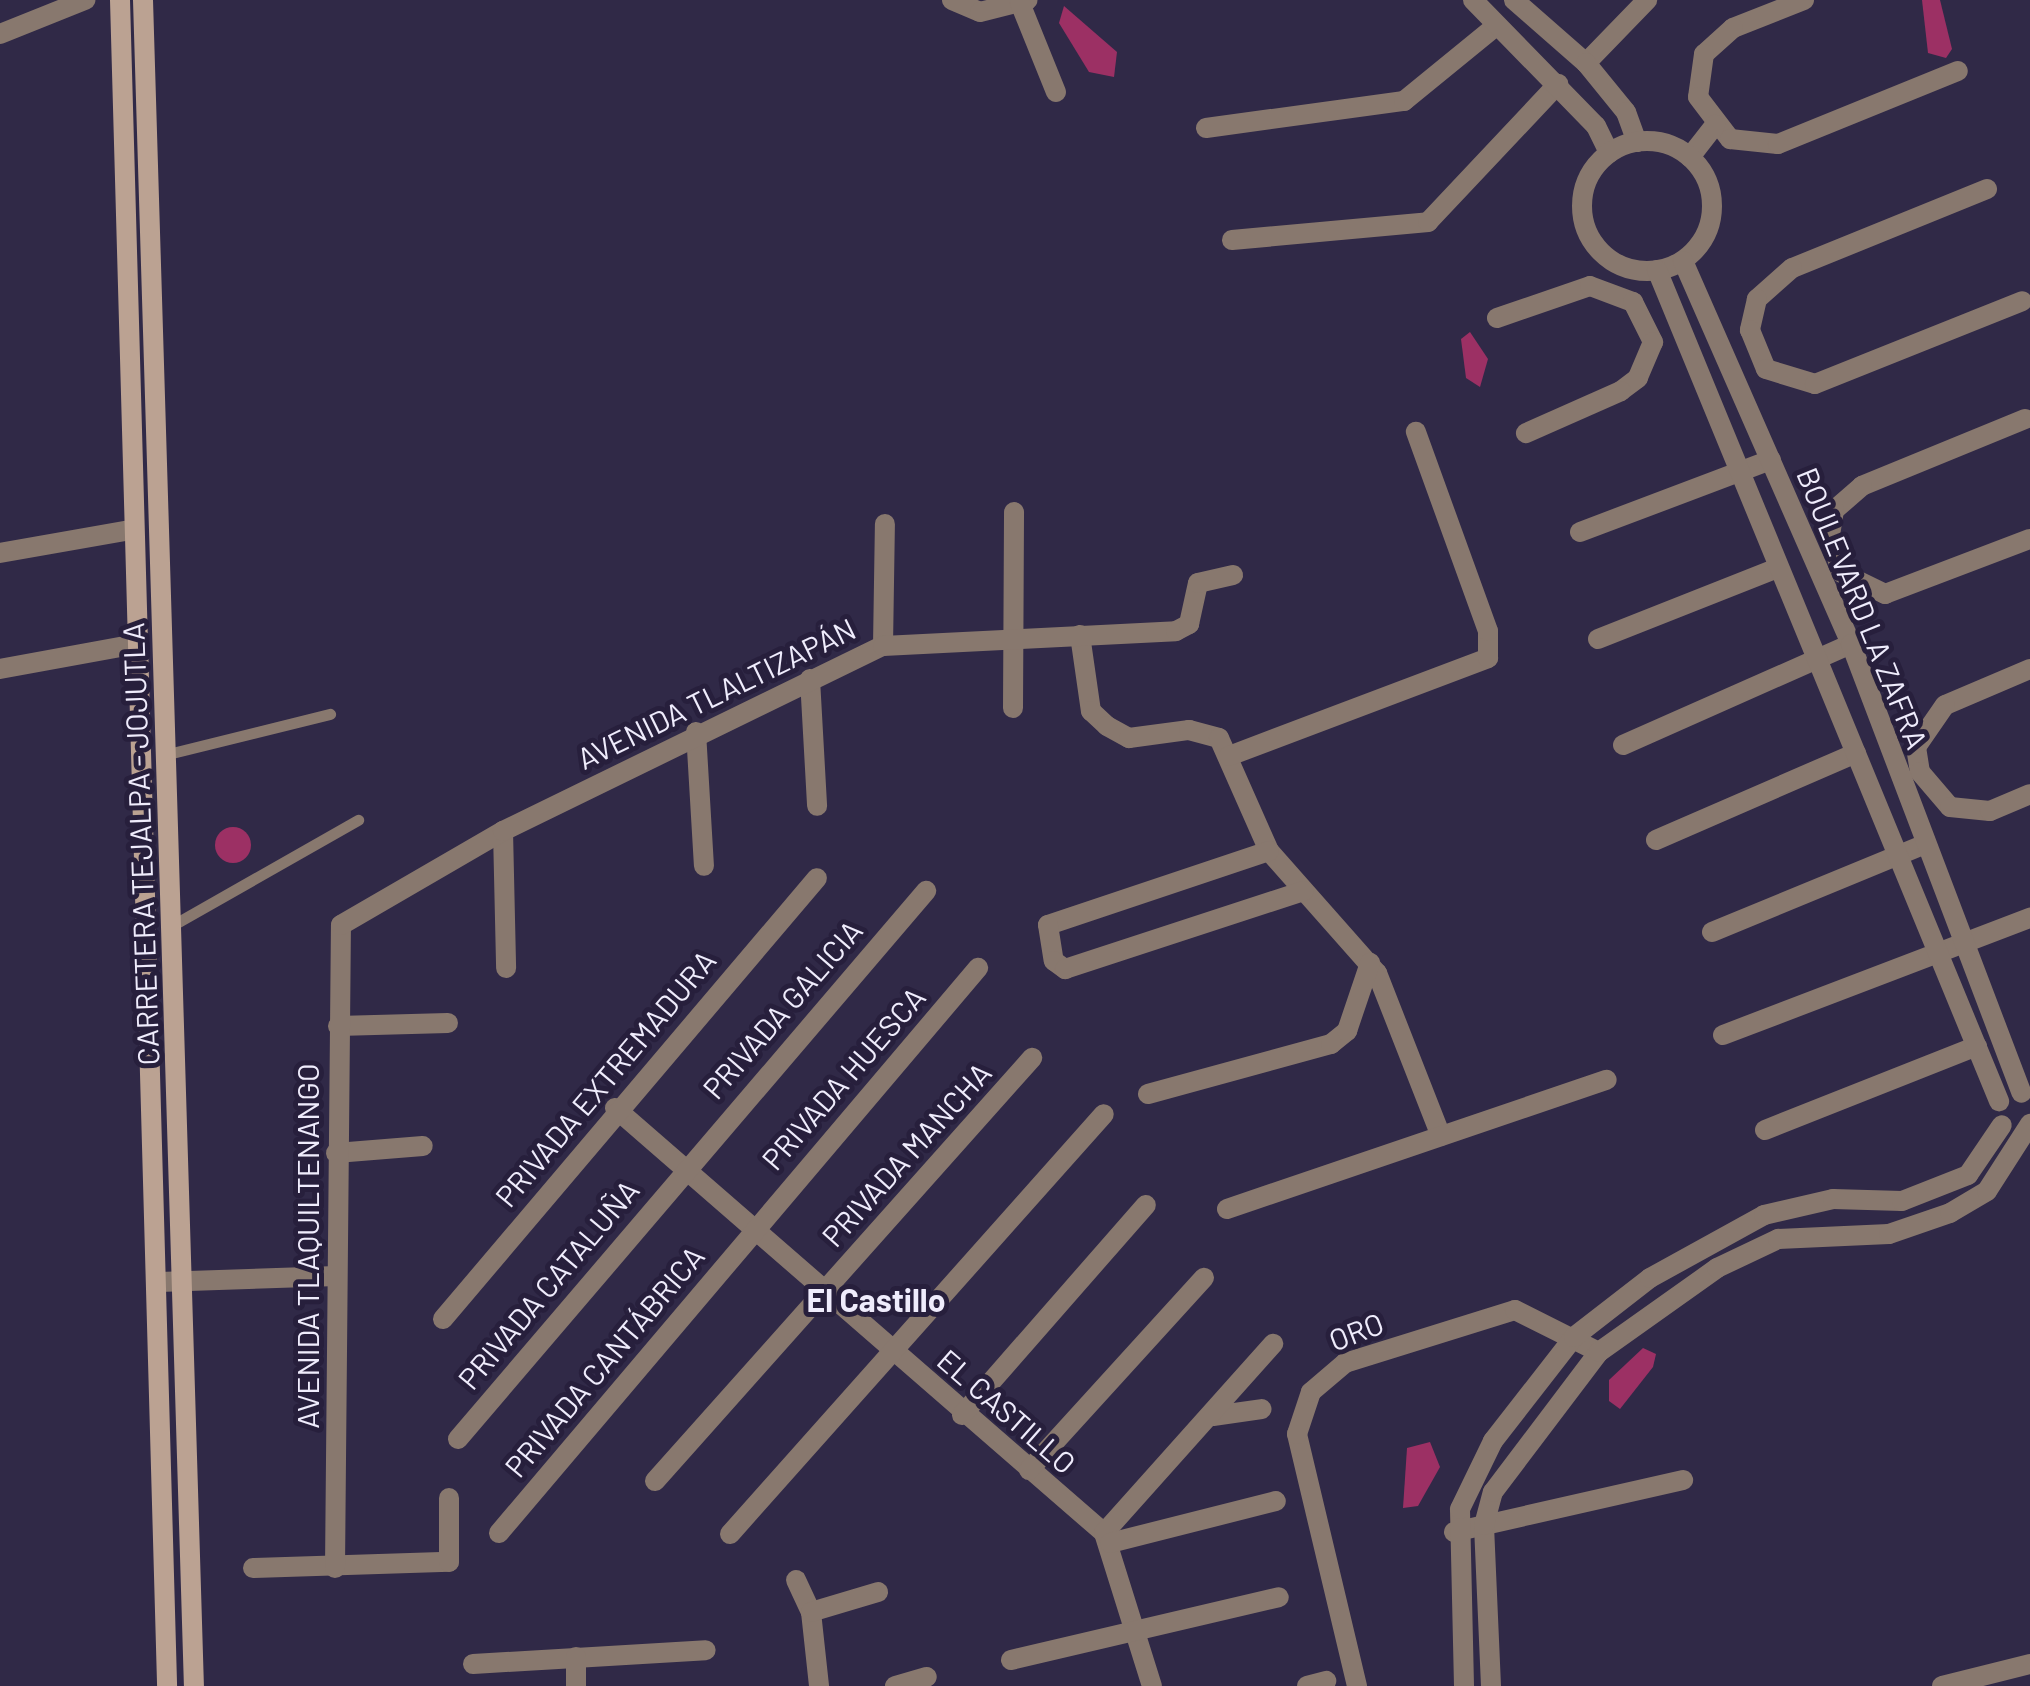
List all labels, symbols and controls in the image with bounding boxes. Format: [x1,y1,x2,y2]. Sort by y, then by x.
street label: BOULEVARD LA ZAFRA [1790,462,1936,754]
street label: AVENIDA TLALTIZAPÁN [571,610,861,776]
street label: CARRETERA TEJALPA - JOJUTLA [114,622,166,1066]
street label: PRIVADA GALICIA [695,912,869,1106]
street label: PRIVADA EXTREMADURA [487,942,723,1214]
street label: PRIVADA HUESCA [754,979,932,1177]
street label: PRIVADA MANCHA [814,1055,998,1253]
street label: AVENIDA TLAQUILTENANGO [289,1063,325,1429]
street label: PRIVADA CATALUÑA [450,1172,646,1396]
street label: PRIVADA CANTÁBRICA [497,1238,711,1484]
district label: El Castillo [807,1280,945,1318]
street label: ORO [1324,1304,1388,1358]
street label: EL CASTILLO [931,1341,1083,1481]

